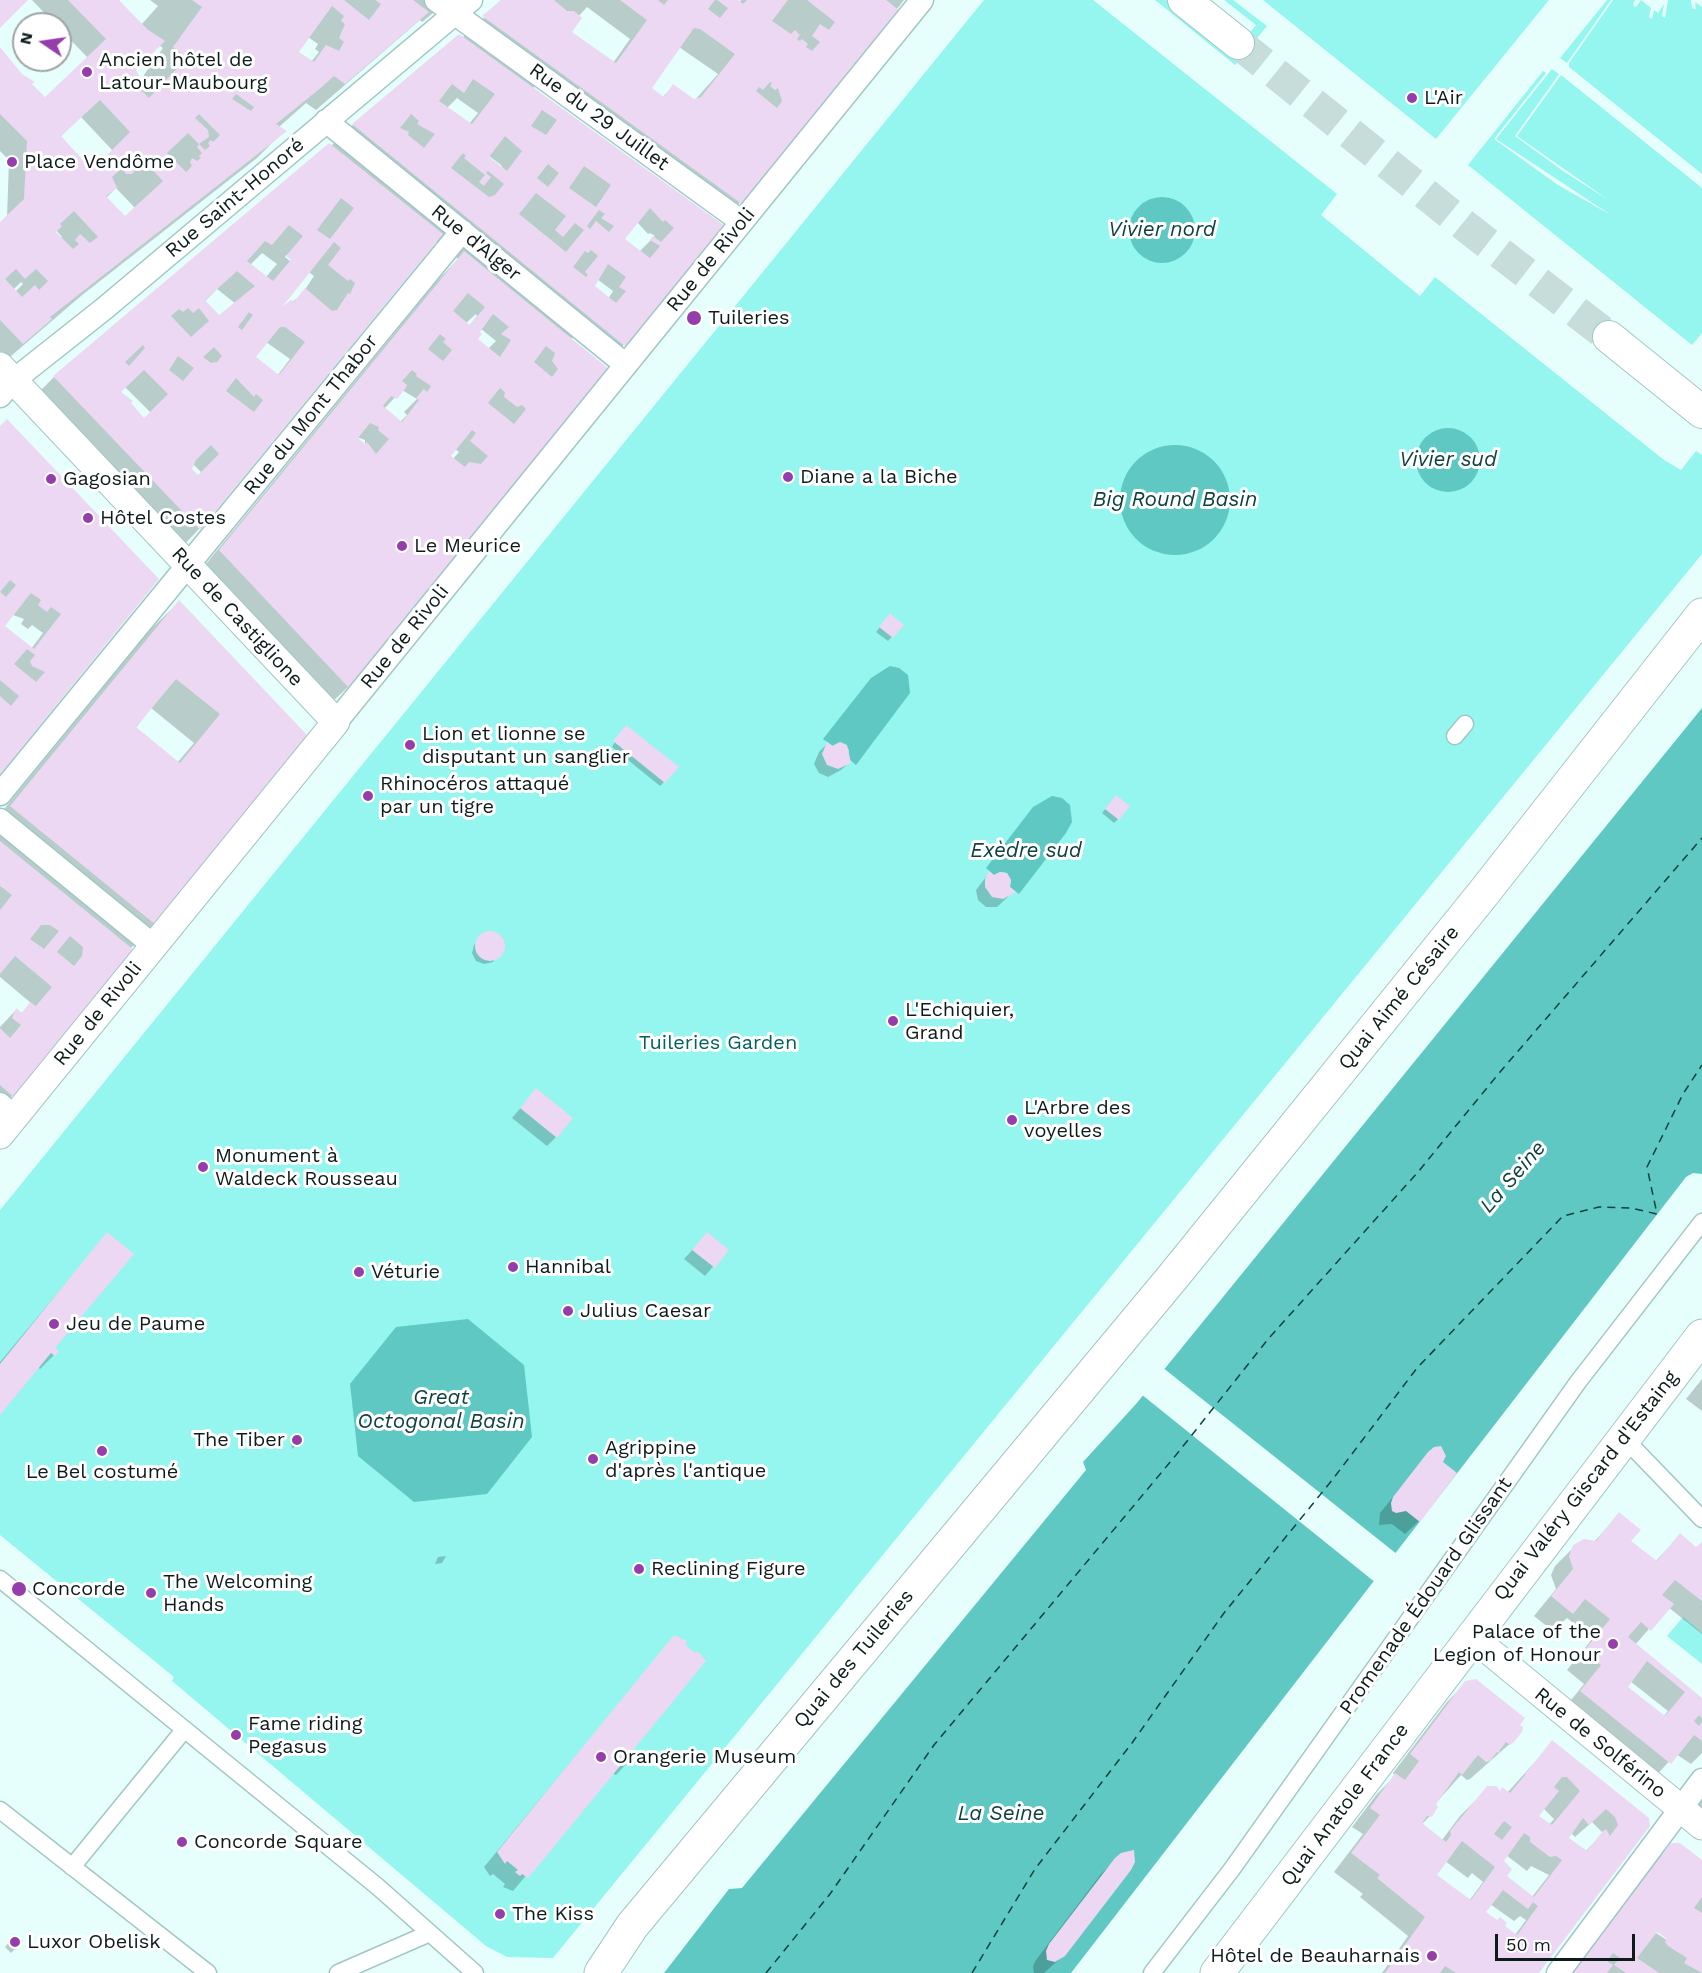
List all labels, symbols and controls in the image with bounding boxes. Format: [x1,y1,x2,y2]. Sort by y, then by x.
north arrow [12,12,72,72]
text: N [15,30,37,46]
place label: Ancien hôtel de Latour-Maubourg [99,48,267,95]
street label: Rue du 29 Juillet [524,58,674,176]
marker: Ancien hôtel de Latour-Maubourg [80,65,94,79]
place label: L'Air [1424,86,1463,110]
marker: L'Air [1405,91,1419,105]
street label: Rue Saint-Honoré [161,133,309,263]
place label: Place Vendôme [24,150,174,174]
marker: Place Vendôme [5,155,19,169]
street label: Rue d'Alger [426,199,526,287]
street label: Rue de Rivoli [662,203,760,317]
water label: Vivier nord [1108,217,1216,243]
place label: Tuileries [708,306,790,330]
marker: Tuileries [685,309,703,327]
street label: Rue du Mont Thabor [239,330,383,500]
water label: Vivier sud [1399,447,1497,473]
place label: Diane a la Biche [800,465,958,489]
place label: Gagosian [63,467,151,491]
marker: Diane a la Biche [781,470,795,484]
marker: Gagosian [44,472,58,486]
water label: Big Round Basin [1093,487,1257,513]
place label: Hôtel Costes [100,506,226,530]
marker: Hôtel Costes [81,511,95,525]
place label: Le Meurice [414,534,521,558]
marker: Le Meurice [395,539,409,553]
street label: Rue de Castiglione [166,542,308,692]
street label: Rue de Rivoli [356,580,454,694]
place label: Lion et lionne se disputant un sanglier [422,722,630,769]
marker: Lion et lionne se disputant un sanglier [403,738,417,752]
place label: Rhinocéros attaqué par un tigre [380,772,569,819]
marker: Rhinocéros attaqué par un tigre [361,789,375,803]
water label: Exèdre sud [970,838,1082,864]
street label: Quai Aimé Césaire [1334,921,1464,1075]
street label: Rue de Rivoli [49,957,147,1071]
place label: L'Echiquier, Grand [905,998,1014,1045]
marker: L'Echiquier, Grand [886,1014,900,1028]
park label: Tuileries Garden [639,1031,797,1055]
place label: L'Arbre des voyelles [1024,1096,1131,1143]
marker: L'Arbre des voyelles [1005,1113,1019,1127]
water label: La Seine [1475,1136,1551,1218]
place label: Monument à Waldeck Rousseau [215,1144,398,1191]
marker: Monument à Waldeck Rousseau [196,1160,210,1174]
place label: Hannibal [525,1255,611,1279]
place label: Véturie [371,1260,440,1284]
marker: Hannibal [506,1260,520,1274]
marker: Véturie [352,1265,366,1279]
place label: Julius Caesar [580,1299,711,1323]
marker: Julius Caesar [561,1304,575,1318]
place label: Jeu de Paume [66,1312,205,1336]
marker: Jeu de Paume [47,1317,61,1331]
street label: Quai Valéry Giscard d'Estaing [1489,1366,1683,1606]
water label: Great Octogonal Basin [357,1385,525,1435]
place label: The Tiber [193,1428,285,1452]
marker: The Tiber [290,1433,304,1447]
place label: Agrippine d'après l'antique [605,1436,766,1483]
marker: Le Bel costumé [95,1444,109,1458]
marker: Agrippine d'après l'antique [586,1452,600,1466]
place label: Le Bel costumé [26,1460,178,1484]
street label: Promenade Édouard Glissant [1335,1473,1517,1719]
place label: Reclining Figure [651,1557,806,1581]
marker: Reclining Figure [632,1562,646,1576]
place label: The Welcoming Hands [163,1570,312,1617]
place label: Concorde [32,1577,125,1601]
marker: Concorde [10,1580,28,1598]
street label: Quai des Tuileries [789,1585,919,1733]
marker: The Welcoming Hands [144,1586,158,1600]
place label: Palace of the Legion of Honour [1433,1620,1601,1667]
marker: Palace of the Legion of Honour [1606,1637,1620,1651]
street label: Rue de Solférino [1529,1683,1671,1803]
place label: Fame riding Pegasus [248,1712,362,1759]
street label: Quai Anatole France [1276,1719,1414,1891]
marker: Fame riding Pegasus [229,1728,243,1742]
place label: Orangerie Museum [613,1745,796,1769]
marker: Orangerie Museum [594,1750,608,1764]
water label: La Seine [957,1801,1045,1827]
place label: Concorde Square [194,1830,362,1854]
marker: Concorde Square [175,1835,189,1849]
place label: The Kiss [512,1902,594,1926]
marker: The Kiss [493,1907,507,1921]
scale bar [1498,1922,1638,1960]
place label: Luxor Obelisk [27,1930,161,1954]
text: 50 m [1506,1934,1551,1955]
marker: Luxor Obelisk [8,1935,22,1949]
place label: Hôtel de Beauharnais [1210,1944,1420,1968]
marker: Hôtel de Beauharnais [1425,1949,1439,1963]

